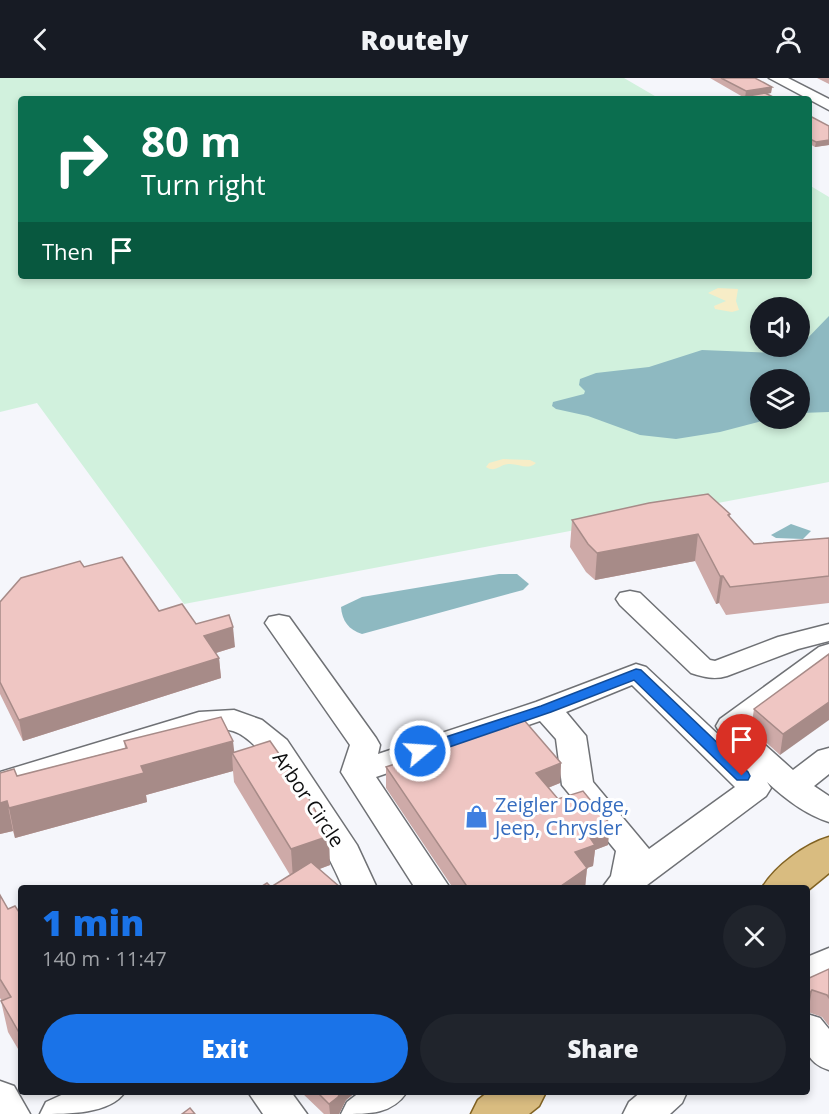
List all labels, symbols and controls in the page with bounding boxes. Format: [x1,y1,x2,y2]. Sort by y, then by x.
text: Routely [361,21,468,58]
icon: back [24,23,57,56]
icon: person [772,23,805,56]
text: 80 m [141,112,241,169]
icon: right [42,120,120,198]
text: Turn right [141,166,266,203]
icon: arrive [105,234,138,267]
text: Then [42,236,93,266]
map controls [750,297,810,429]
button: sound [750,297,810,357]
button: layers [750,369,810,429]
pin [716,714,767,776]
position arrow [388,719,452,783]
icon: arrive [725,723,758,756]
street label: Arbor Circle [267,746,351,852]
place label: Zeigler Dodge, Jeep, Chrysler [493,791,629,841]
shop icon: Zeigler Dodge, Jeep, Chrysler [464,803,490,829]
text: 1 min [42,898,144,947]
button: close [723,905,786,968]
text: 140 m · 11:47 [42,945,167,972]
button: Exit [42,1014,408,1083]
button: Share [420,1014,786,1083]

